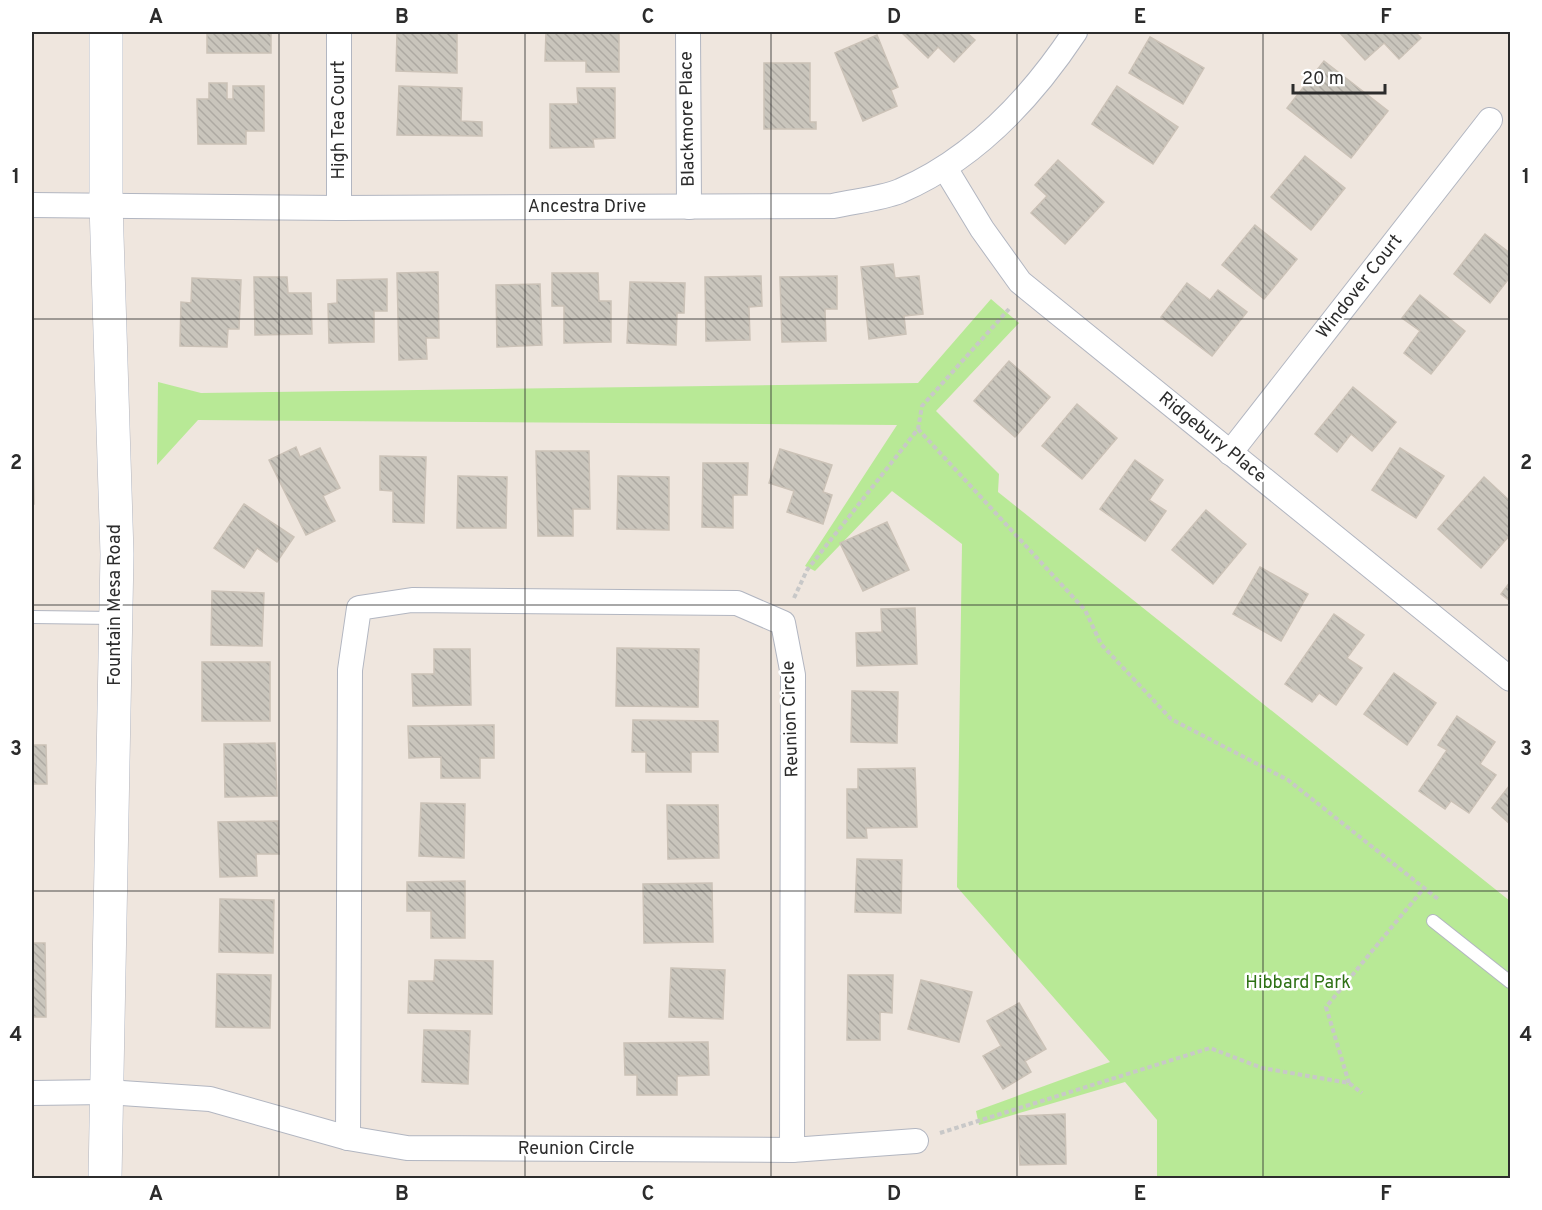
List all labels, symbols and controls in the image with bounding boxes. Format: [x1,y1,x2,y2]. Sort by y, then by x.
text: A [149,5,163,31]
text: B [395,5,409,31]
text: C [642,5,654,31]
text: D [887,5,901,31]
text: E [1134,5,1146,31]
text: F [1380,5,1392,31]
street label: Blackmore Place [675,51,701,187]
scale bar [1293,57,1384,95]
street label: High Tea Court [328,60,351,180]
text: 20 m [1302,68,1344,91]
text: 1 [12,165,20,191]
text: 1 [1522,165,1530,191]
street label: Ancestra Drive [528,196,646,219]
street label: Windover Court [1312,230,1408,344]
street label: Ridgebury Place [1153,387,1271,489]
text: 2 [10,451,22,477]
text: 2 [1520,451,1532,477]
street label: Fountain Mesa Road [104,524,127,686]
street label: Reunion Circle [777,660,805,778]
text: 3 [10,737,22,763]
text: 3 [1520,737,1532,763]
park label: Hibbard Park [1245,972,1351,995]
text: 4 [10,1023,22,1049]
text: 4 [1520,1023,1532,1049]
street label: Reunion Circle [518,1138,634,1161]
text: A [149,1182,163,1208]
text: B [395,1182,409,1208]
text: C [642,1182,654,1208]
text: D [887,1182,901,1208]
text: E [1134,1182,1146,1208]
text: F [1380,1182,1392,1208]

